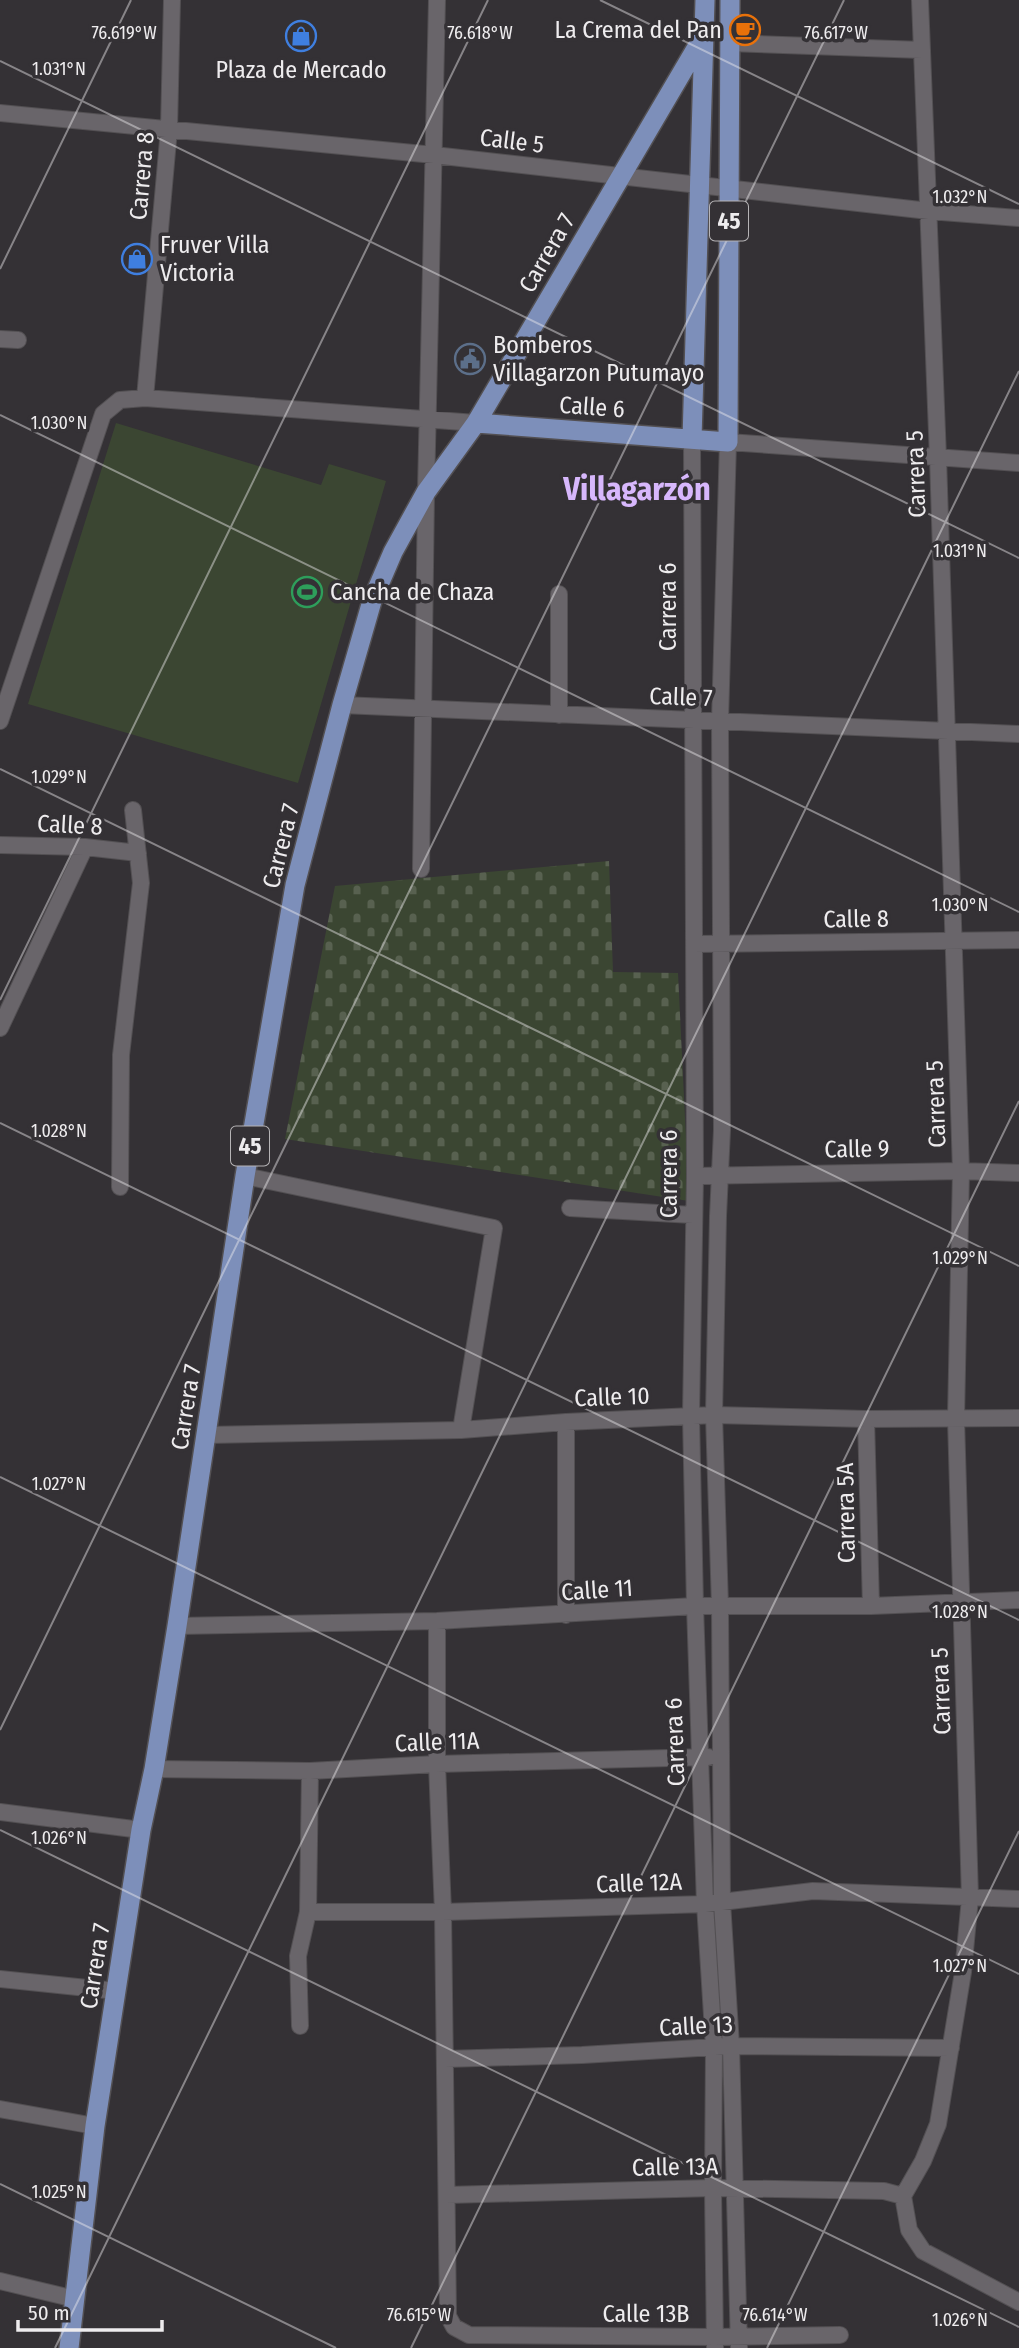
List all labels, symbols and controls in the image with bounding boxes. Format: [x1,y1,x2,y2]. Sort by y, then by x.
cafe icon: La Crema del Pan [728,13,762,47]
place label: La Crema del Pan [554,16,722,44]
shop icon: Plaza de Mercado [284,19,318,53]
text: 76.619°W [91,22,157,44]
text: 76.618°W [447,22,513,44]
text: 76.617°W [804,22,868,44]
place label: Plaza de Mercado [215,56,387,84]
text: 1.031°N [32,58,86,80]
street label: Calle 5 [478,123,546,159]
street label: Carrera 8 [124,131,160,221]
text: 1.032°N [932,186,988,208]
road number: 45 [710,202,748,241]
street label: Carrera 7 [513,208,581,297]
place label: Fruver Villa Victoria [160,231,270,287]
shop icon: Fruver Villa Victoria [120,242,154,276]
place label: Bomberos Villagarzon Putumayo [493,331,704,387]
public building icon: Bomberos Villagarzon Putumayo [453,342,487,376]
street label: Calle 6 [558,391,626,423]
text: 1.030°N [31,412,87,434]
street label: Carrera 5 [900,430,932,518]
district label: Villagarzón [562,470,711,508]
text: 1.031°N [933,540,987,562]
street label: Carrera 6 [654,563,682,651]
sports icon: Cancha de Chaza [290,575,324,609]
place label: Cancha de Chaza [330,578,494,606]
street label: Calle 7 [649,682,713,712]
text: 1.029°N [31,766,87,788]
street label: Carrera 7 [257,800,305,891]
street label: Calle 8 [37,809,103,841]
text: 1.030°N [932,894,988,916]
street label: Calle 8 [823,904,889,934]
street label: Carrera 5 [920,1060,952,1148]
text: 1.028°N [31,1120,87,1142]
road number: 45 [231,1126,269,1166]
street label: Carrera 6 [655,1130,683,1218]
street label: Calle 9 [824,1134,890,1164]
text: 1.029°N [932,1247,988,1269]
street label: Carrera 7 [165,1362,207,1452]
street label: Calle 10 [574,1382,650,1412]
street label: Carrera 5A [831,1462,861,1563]
text: 1.027°N [32,1473,86,1495]
street label: Calle 11 [560,1574,634,1606]
text: 1.028°N [932,1601,988,1623]
street label: Carrera 5 [925,1647,957,1735]
street label: Carrera 6 [659,1697,691,1787]
street label: Calle 11A [394,1727,480,1757]
text: 1.026°N [31,1827,87,1849]
street label: Calle 12A [595,1867,683,1898]
street label: Carrera 7 [74,1921,116,2011]
text: 1.027°N [933,1955,987,1977]
street label: Calle 13 [658,2010,734,2042]
street label: Calle 13A [632,2152,719,2182]
text: 1.025°N [31,2181,87,2203]
scale bar [18,2288,161,2332]
text: 50 m [28,2300,70,2326]
street label: Calle 13B [603,2300,689,2328]
text: 76.615°W [387,2304,452,2326]
text: 76.614°W [742,2304,808,2326]
text: 1.026°N [932,2309,988,2331]

